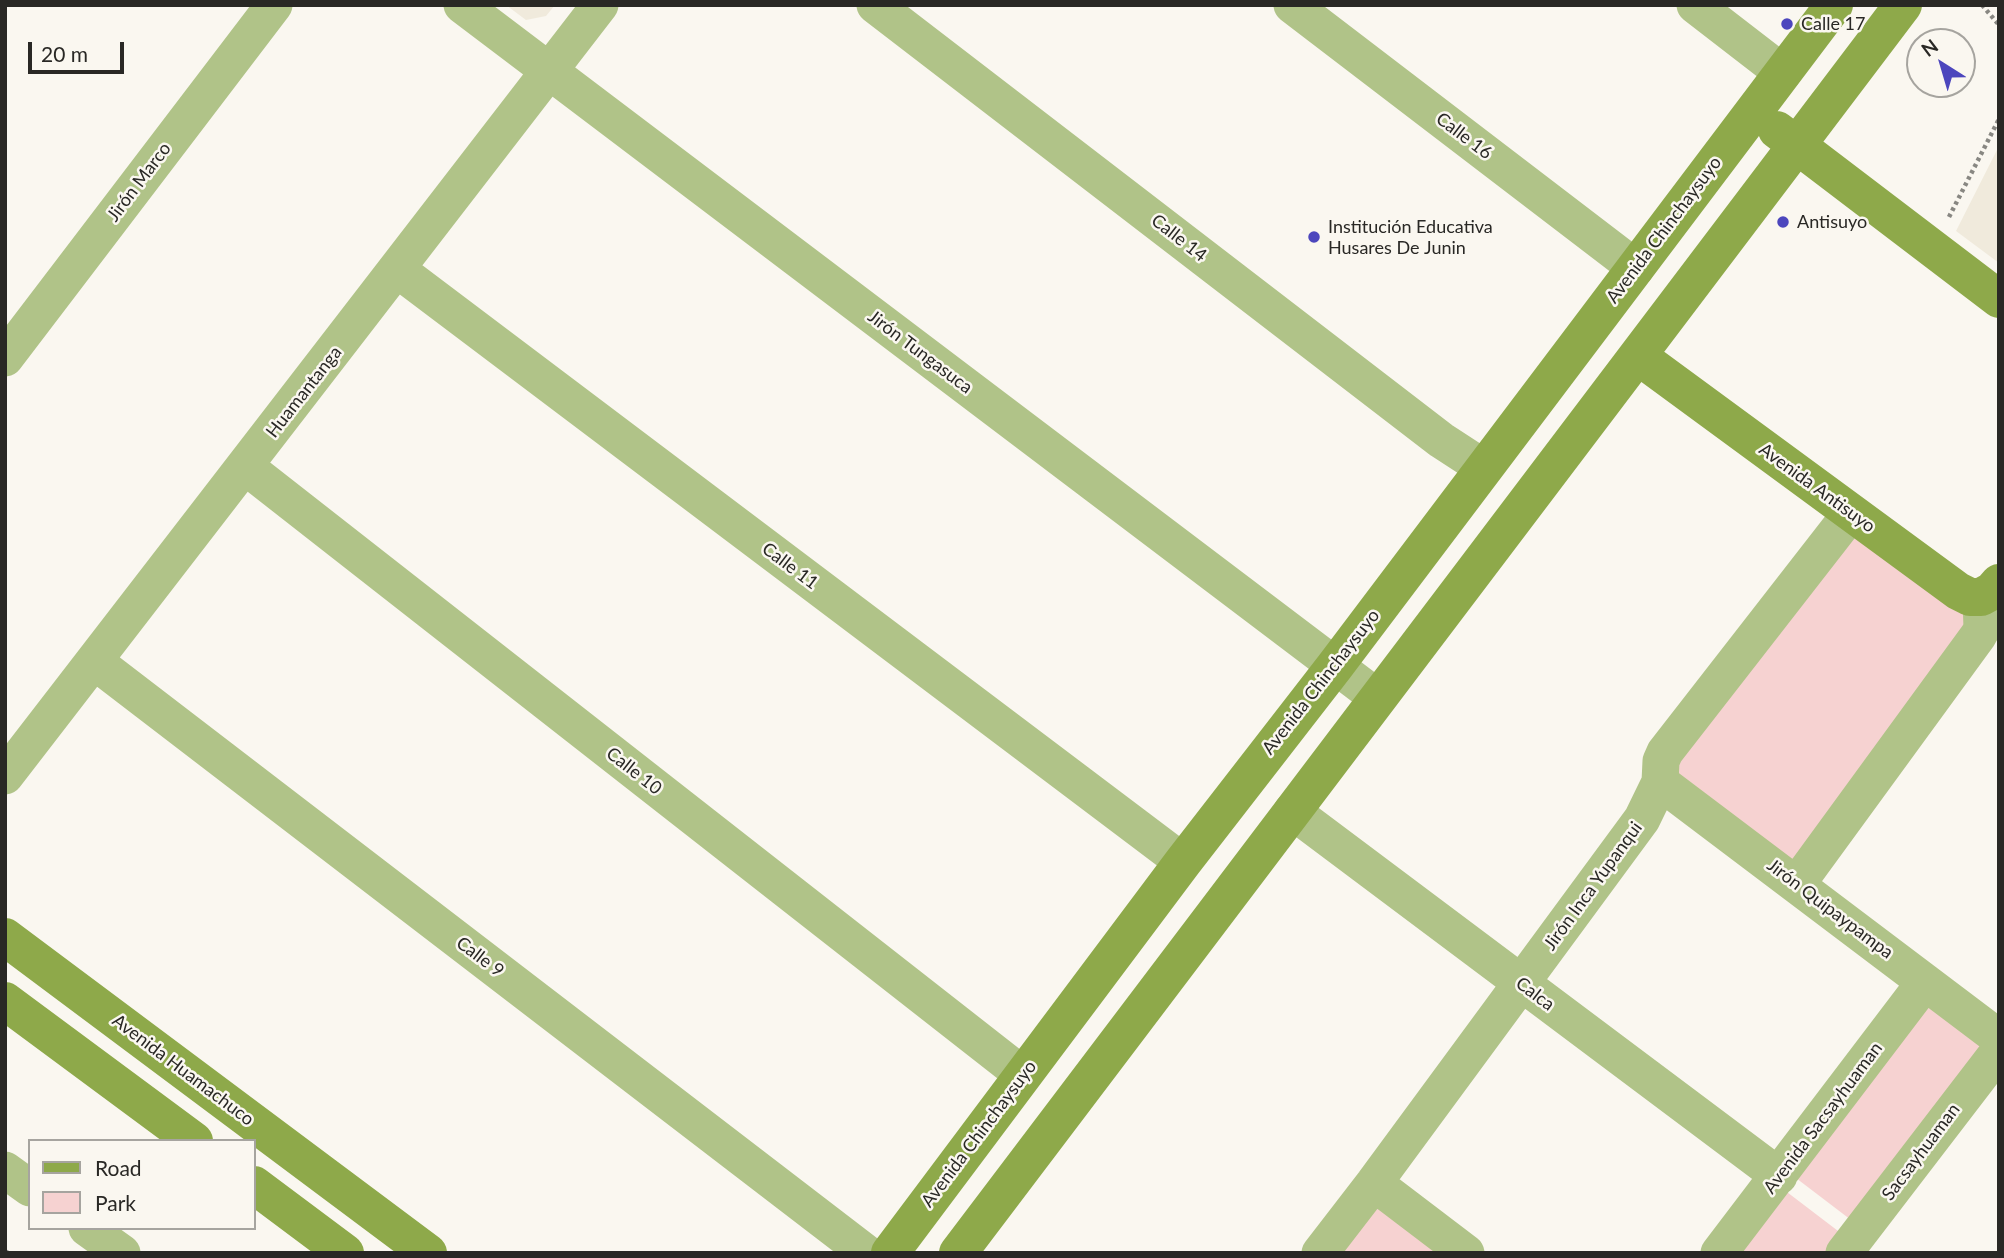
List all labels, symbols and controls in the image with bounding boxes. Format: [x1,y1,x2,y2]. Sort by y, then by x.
place label: Calle 17 [1801,13,1865,35]
marker: Calle 17 [1779,16,1795,32]
scale bar [32,28,128,72]
north arrow [1906,28,1976,98]
text: N [1916,34,1942,61]
text: 20 m [41,41,88,66]
street label: Calle 16 [1432,108,1496,164]
street label: Jirón Marco [102,138,176,226]
street label: Avenida Chinchaysuyo [1602,152,1726,308]
street label: Calle 14 [1147,210,1211,266]
place label: Antisuyo [1797,211,1867,233]
marker: Antisuyo [1775,214,1791,230]
place label: Institución Educativa Husares De Junin [1328,216,1493,258]
marker: Institución Educativa Husares De Junin [1306,229,1322,245]
street label: Jirón Tungasuca [863,306,977,398]
street label: Huamantanga [262,342,346,442]
street label: Avenida Antisuyo [1755,439,1879,537]
street label: Calle 11 [758,538,822,594]
street label: Avenida Chinchaysuyo [1258,605,1384,759]
street label: Calle 10 [602,743,666,799]
street label: Jirón Inca Yupanqui [1539,818,1647,954]
street label: Jirón Quipaypampa [1763,855,1897,963]
street label: Calle 9 [452,932,508,982]
street label: Calca [1511,973,1559,1015]
street label: Avenida Huamachuco [108,1010,258,1130]
street label: Avenida Sacsayhuaman [1759,1038,1887,1198]
street label: Avenida Chinchaysuyo [917,1056,1041,1212]
street label: Sacsayhuaman [1878,1099,1964,1205]
legend [28,1139,256,1230]
text: Road [95,1155,142,1180]
text: Park [95,1190,136,1215]

